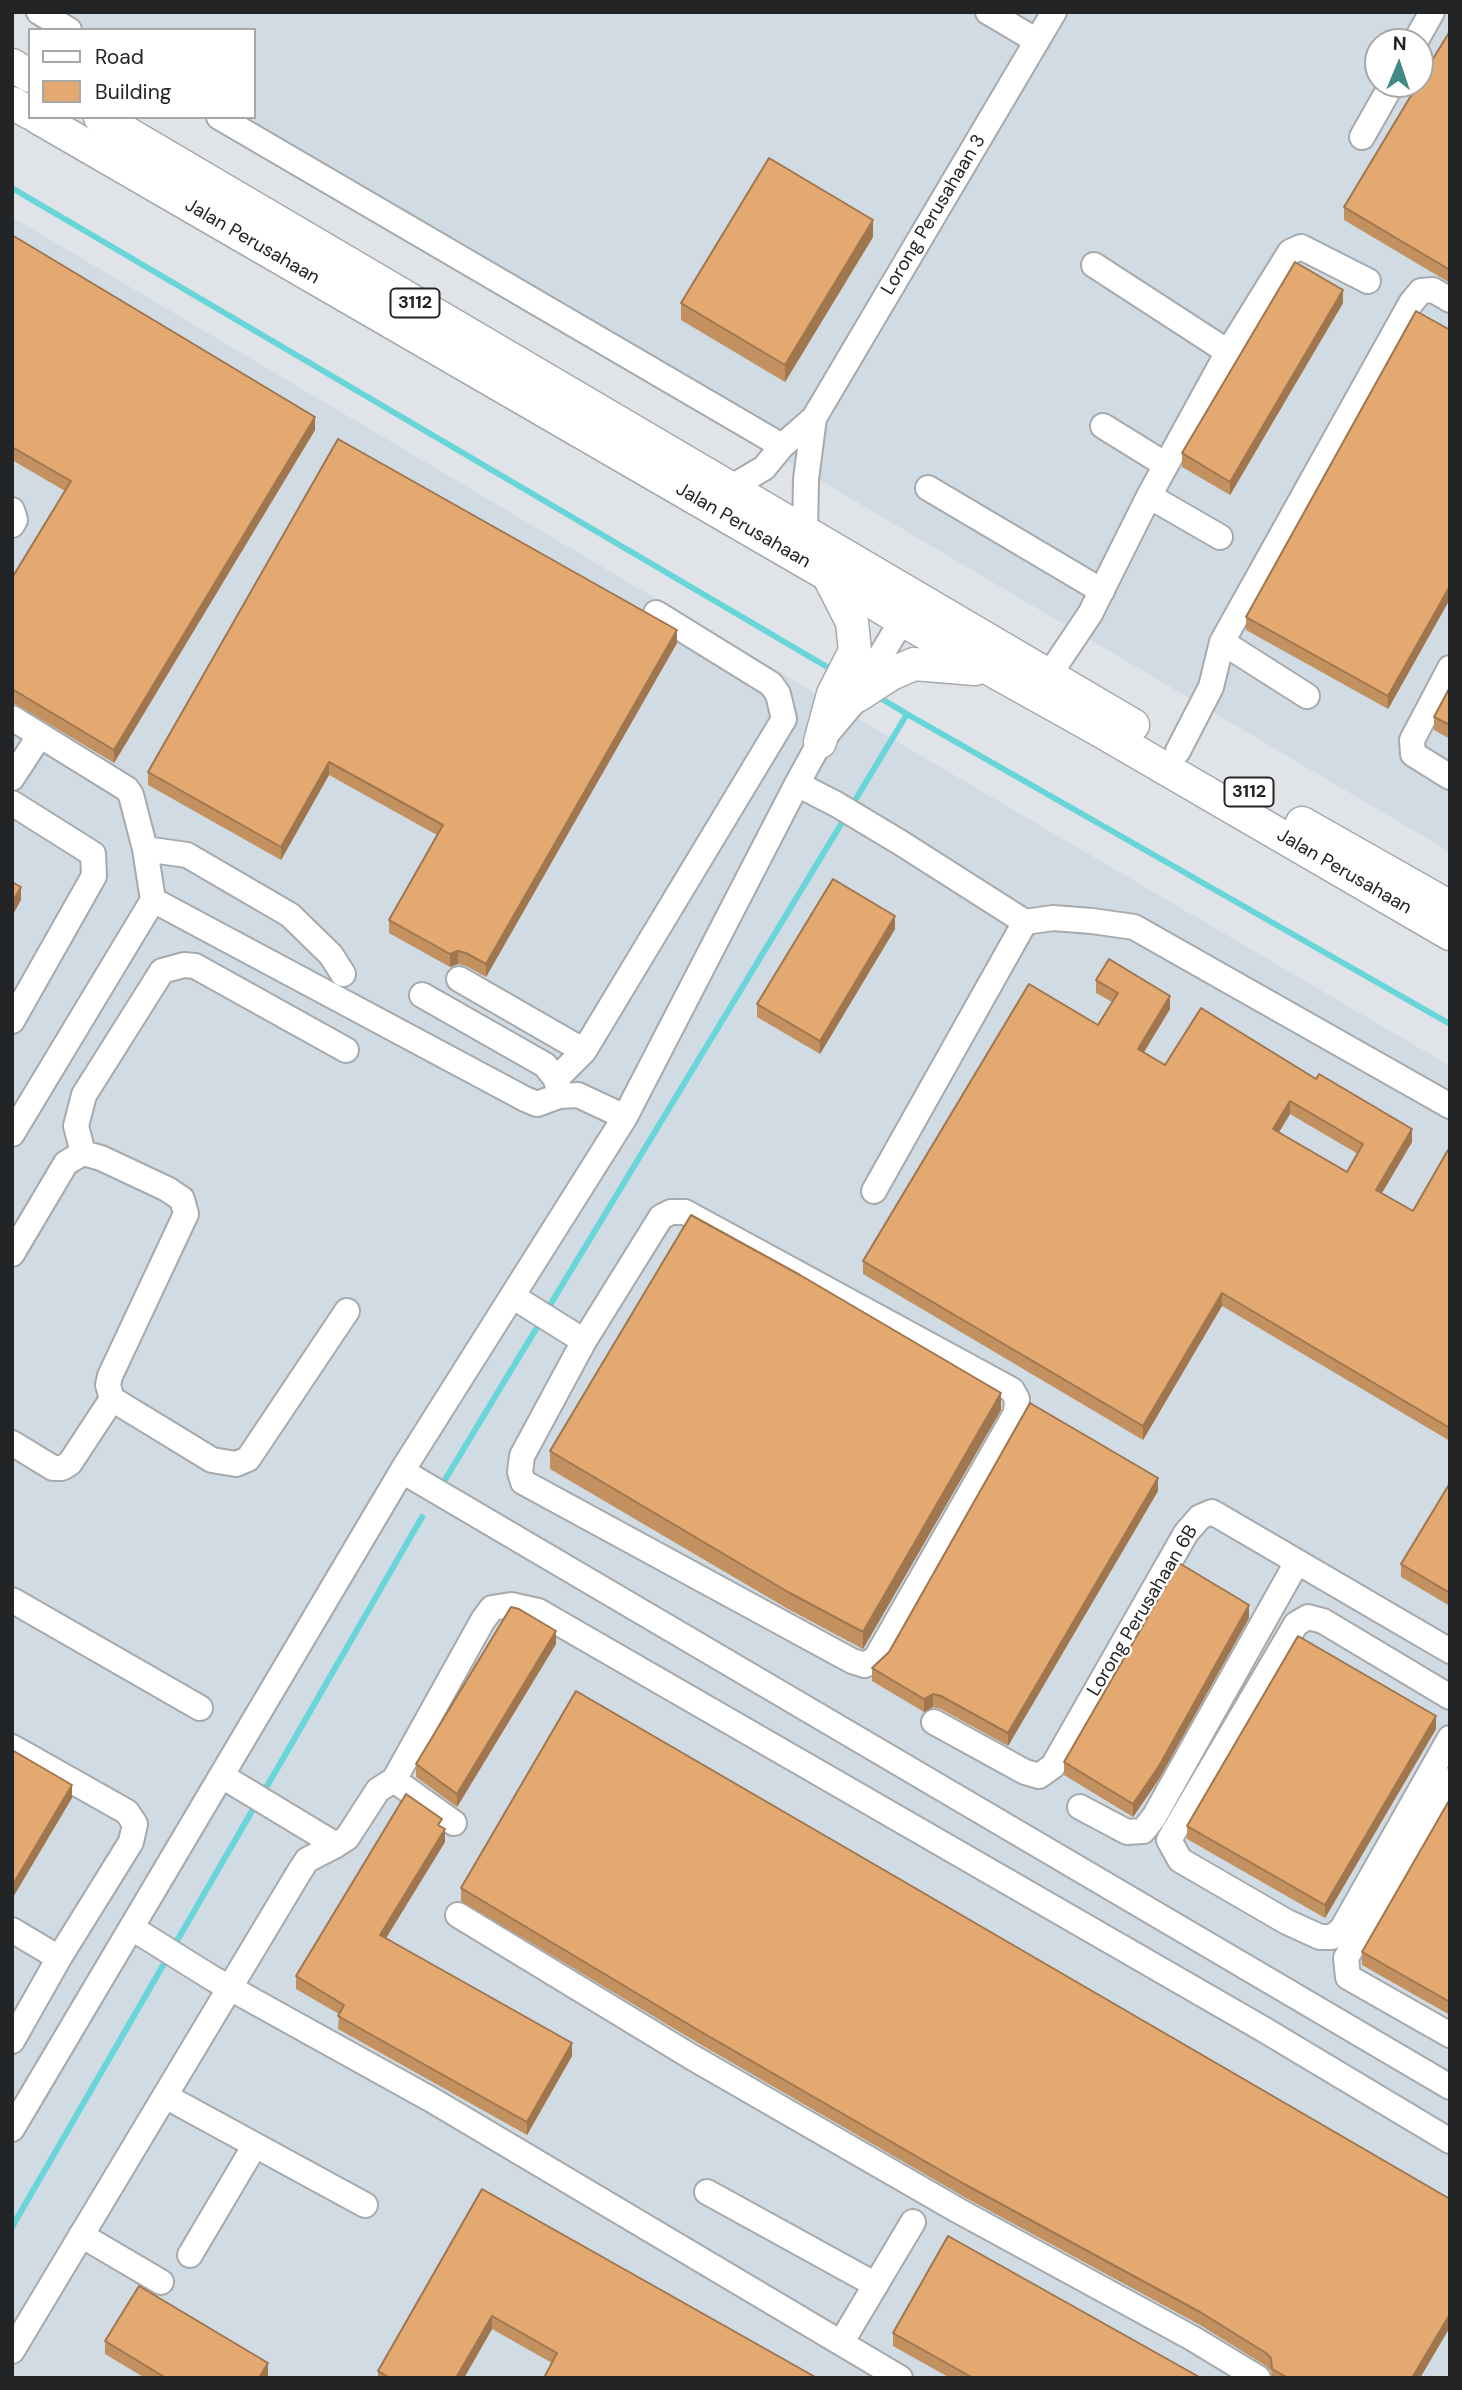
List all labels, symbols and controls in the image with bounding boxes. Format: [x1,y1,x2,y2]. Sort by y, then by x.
legend [28,28,256,119]
north arrow [1364,28,1434,98]
text: N [1392,31,1407,56]
text: Road [95,43,144,71]
text: Building [95,78,171,106]
street label: Lorong Perusahaan 3 [877,131,991,299]
street label: Jalan Perusahaan [181,194,323,290]
road number: 3112 [390,288,440,318]
street label: Jalan Perusahaan [672,478,814,574]
road number: 3112 [1224,778,1274,806]
street label: Jalan Perusahaan [1273,824,1415,920]
street label: Lorong Perusahaan 6B [1083,1521,1203,1701]

